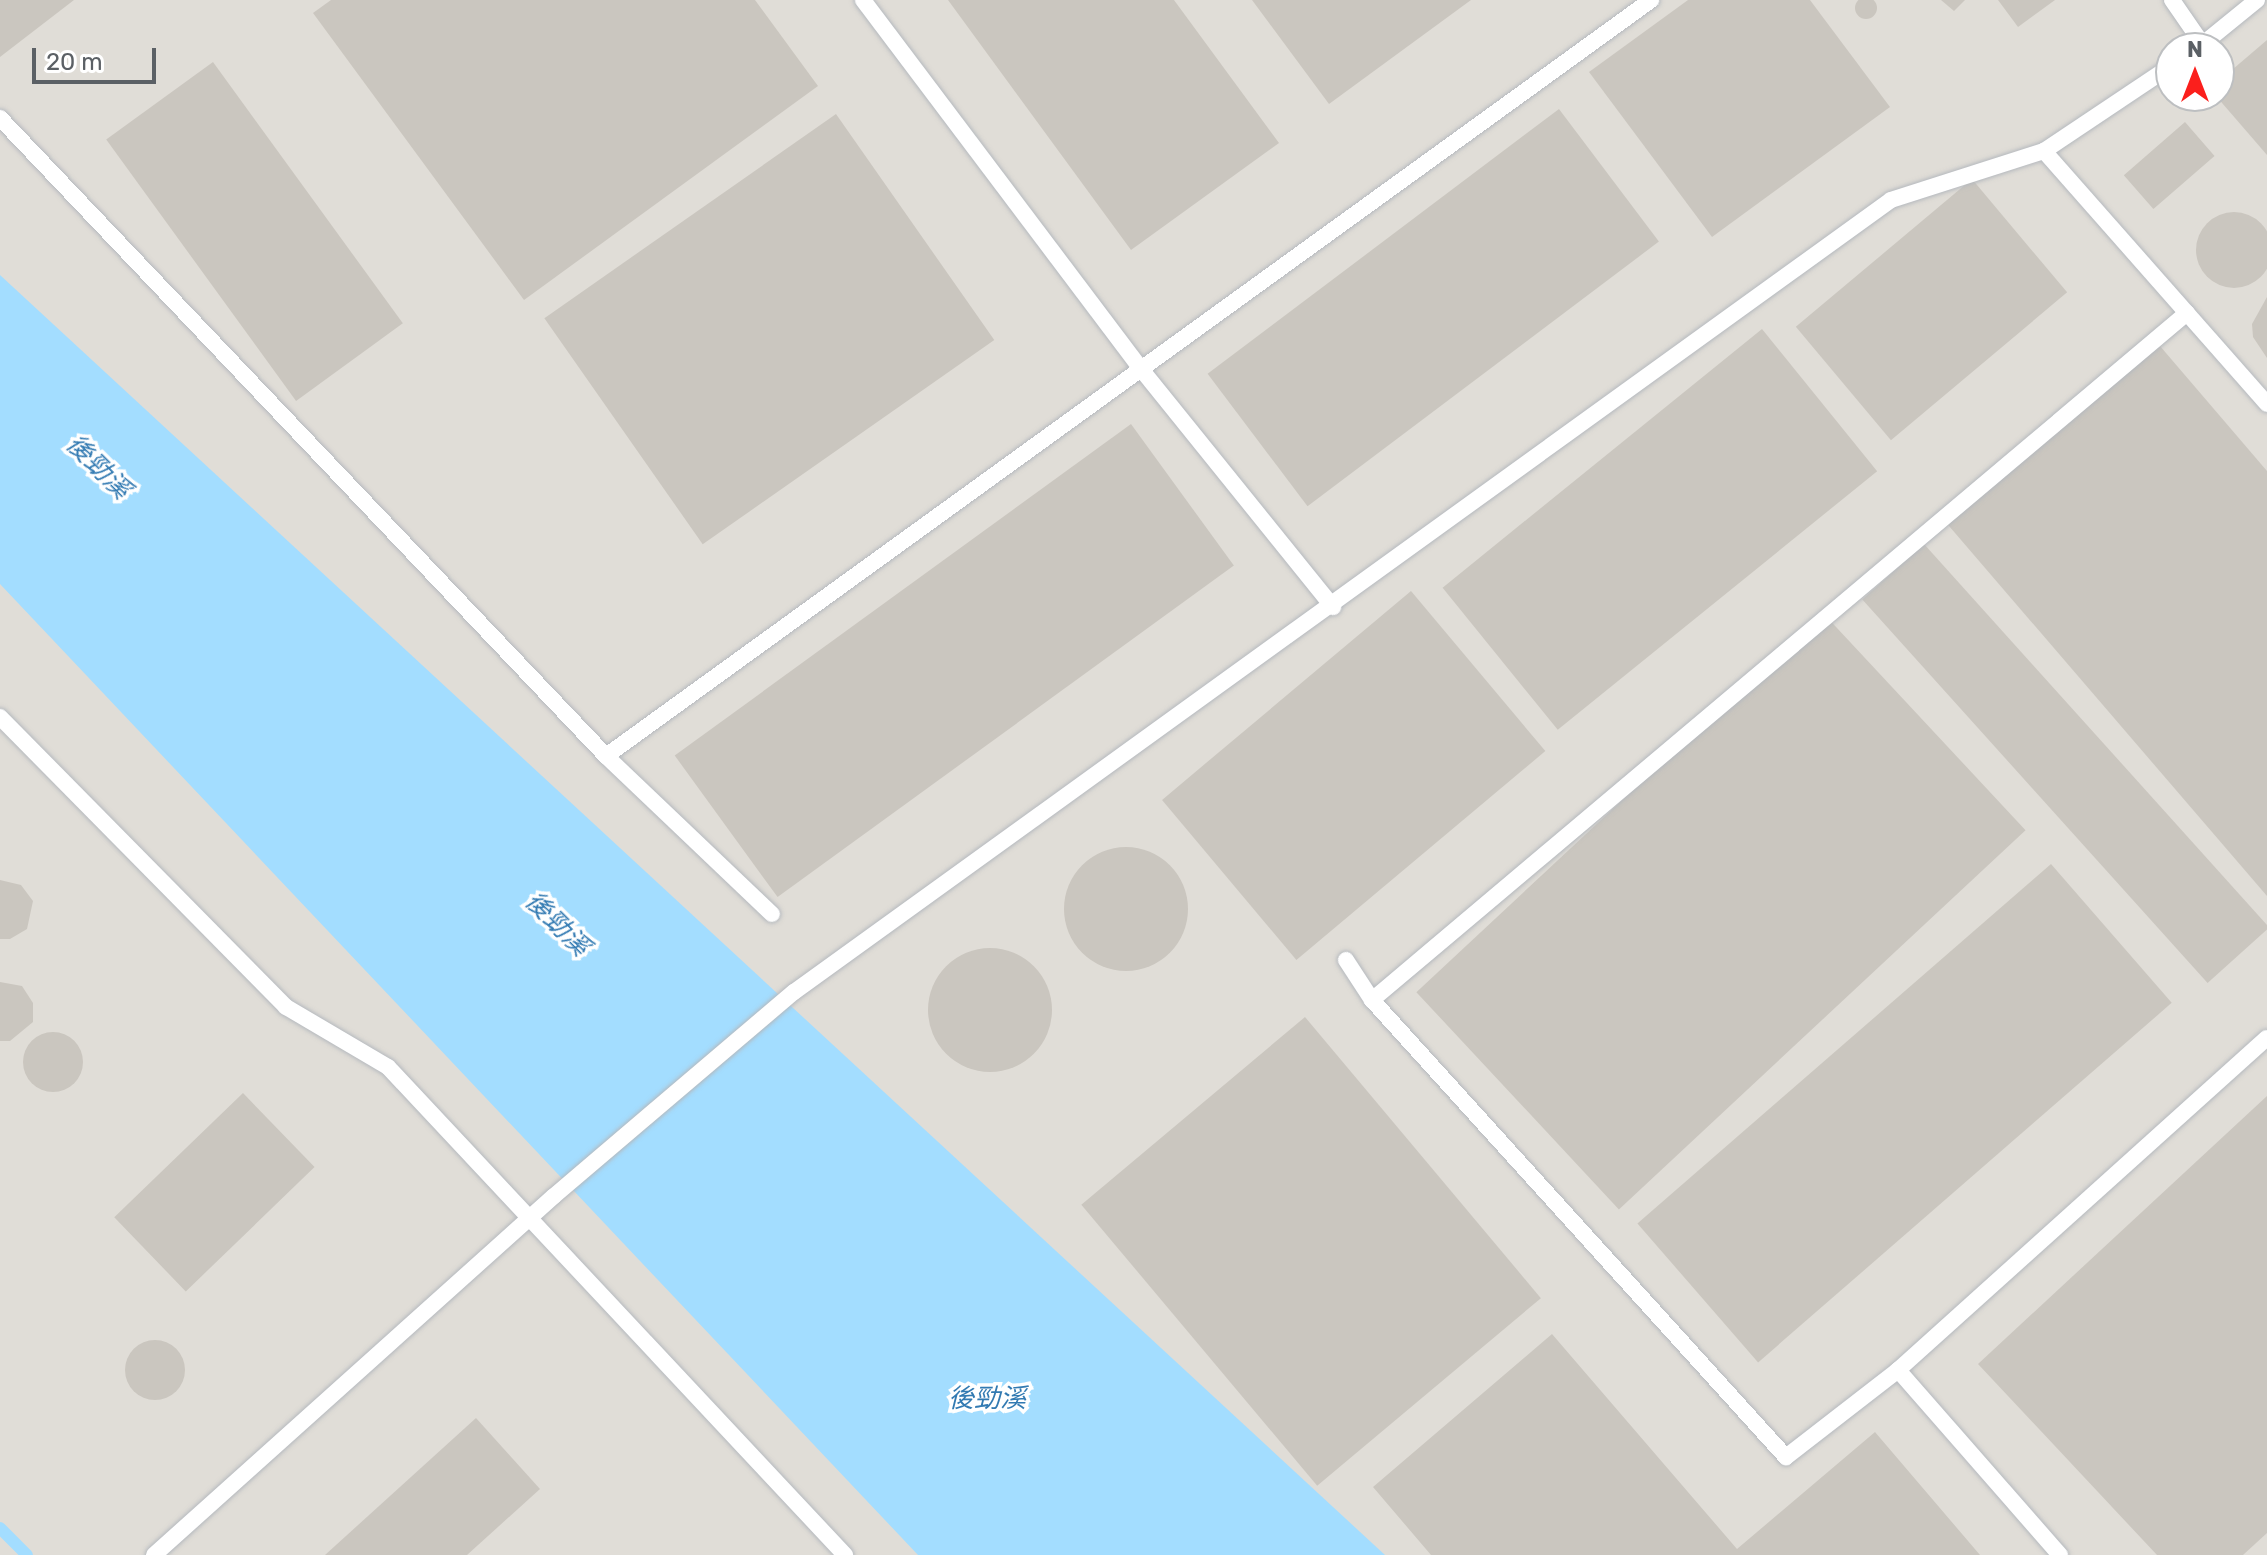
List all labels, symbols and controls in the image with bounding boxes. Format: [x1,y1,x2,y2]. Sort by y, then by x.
scale bar [36,32,160,82]
north arrow [2155,32,2235,112]
text: N [2187,36,2203,63]
text: 20 m [46,48,103,76]
water label: 後勁溪 [59,428,137,506]
water label: 後勁溪 [518,885,596,963]
water label: 後勁溪 [948,1383,1026,1415]

